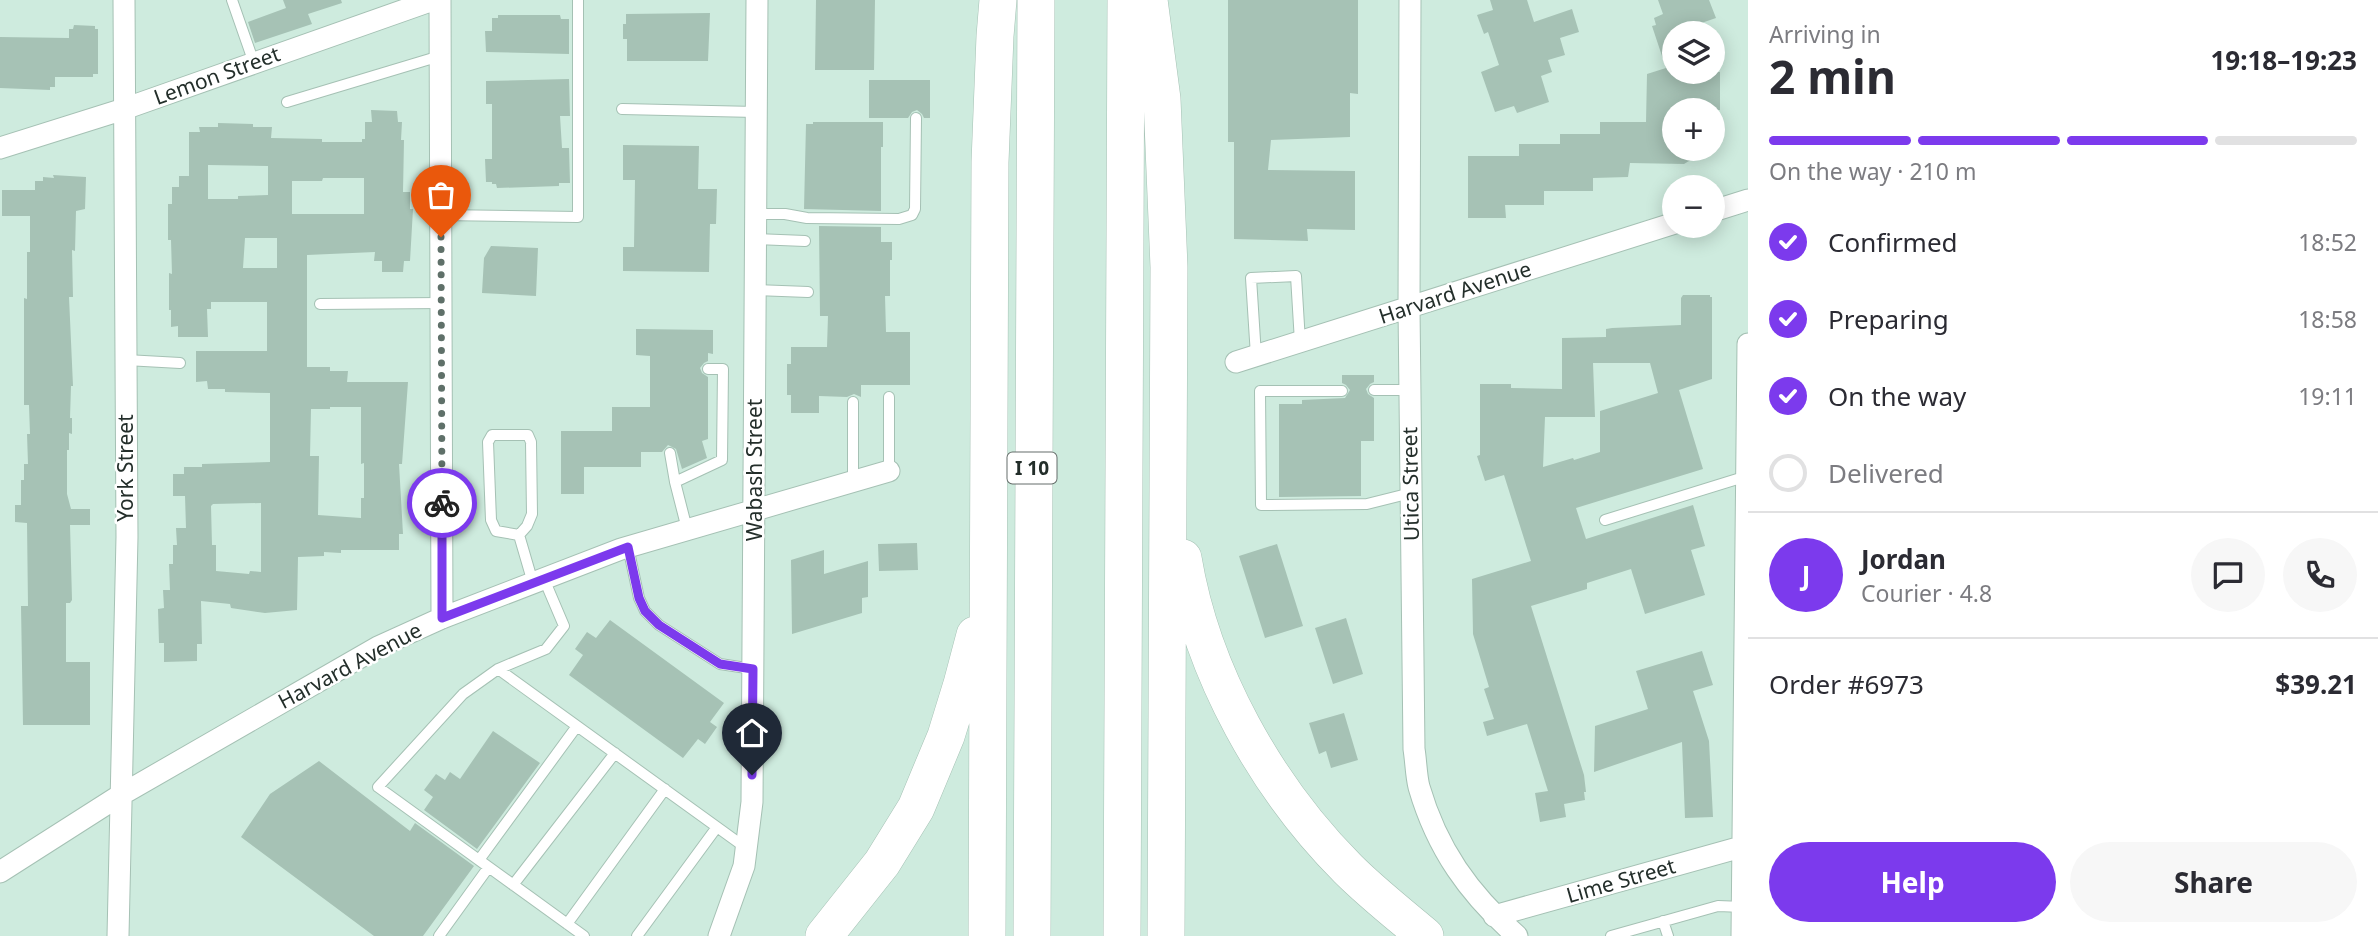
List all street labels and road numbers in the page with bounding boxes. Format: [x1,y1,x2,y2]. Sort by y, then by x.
street label: Lemon Street [150,39,284,111]
street label: Harvard Avenue [1375,254,1535,330]
street label: Wabash Street [740,398,768,541]
street label: York Street [111,414,139,522]
street label: Utica Street [1395,426,1425,541]
road number: I 10 [1007,453,1056,484]
street label: Harvard Avenue [273,615,426,715]
street label: Lime Street [1563,851,1679,909]

